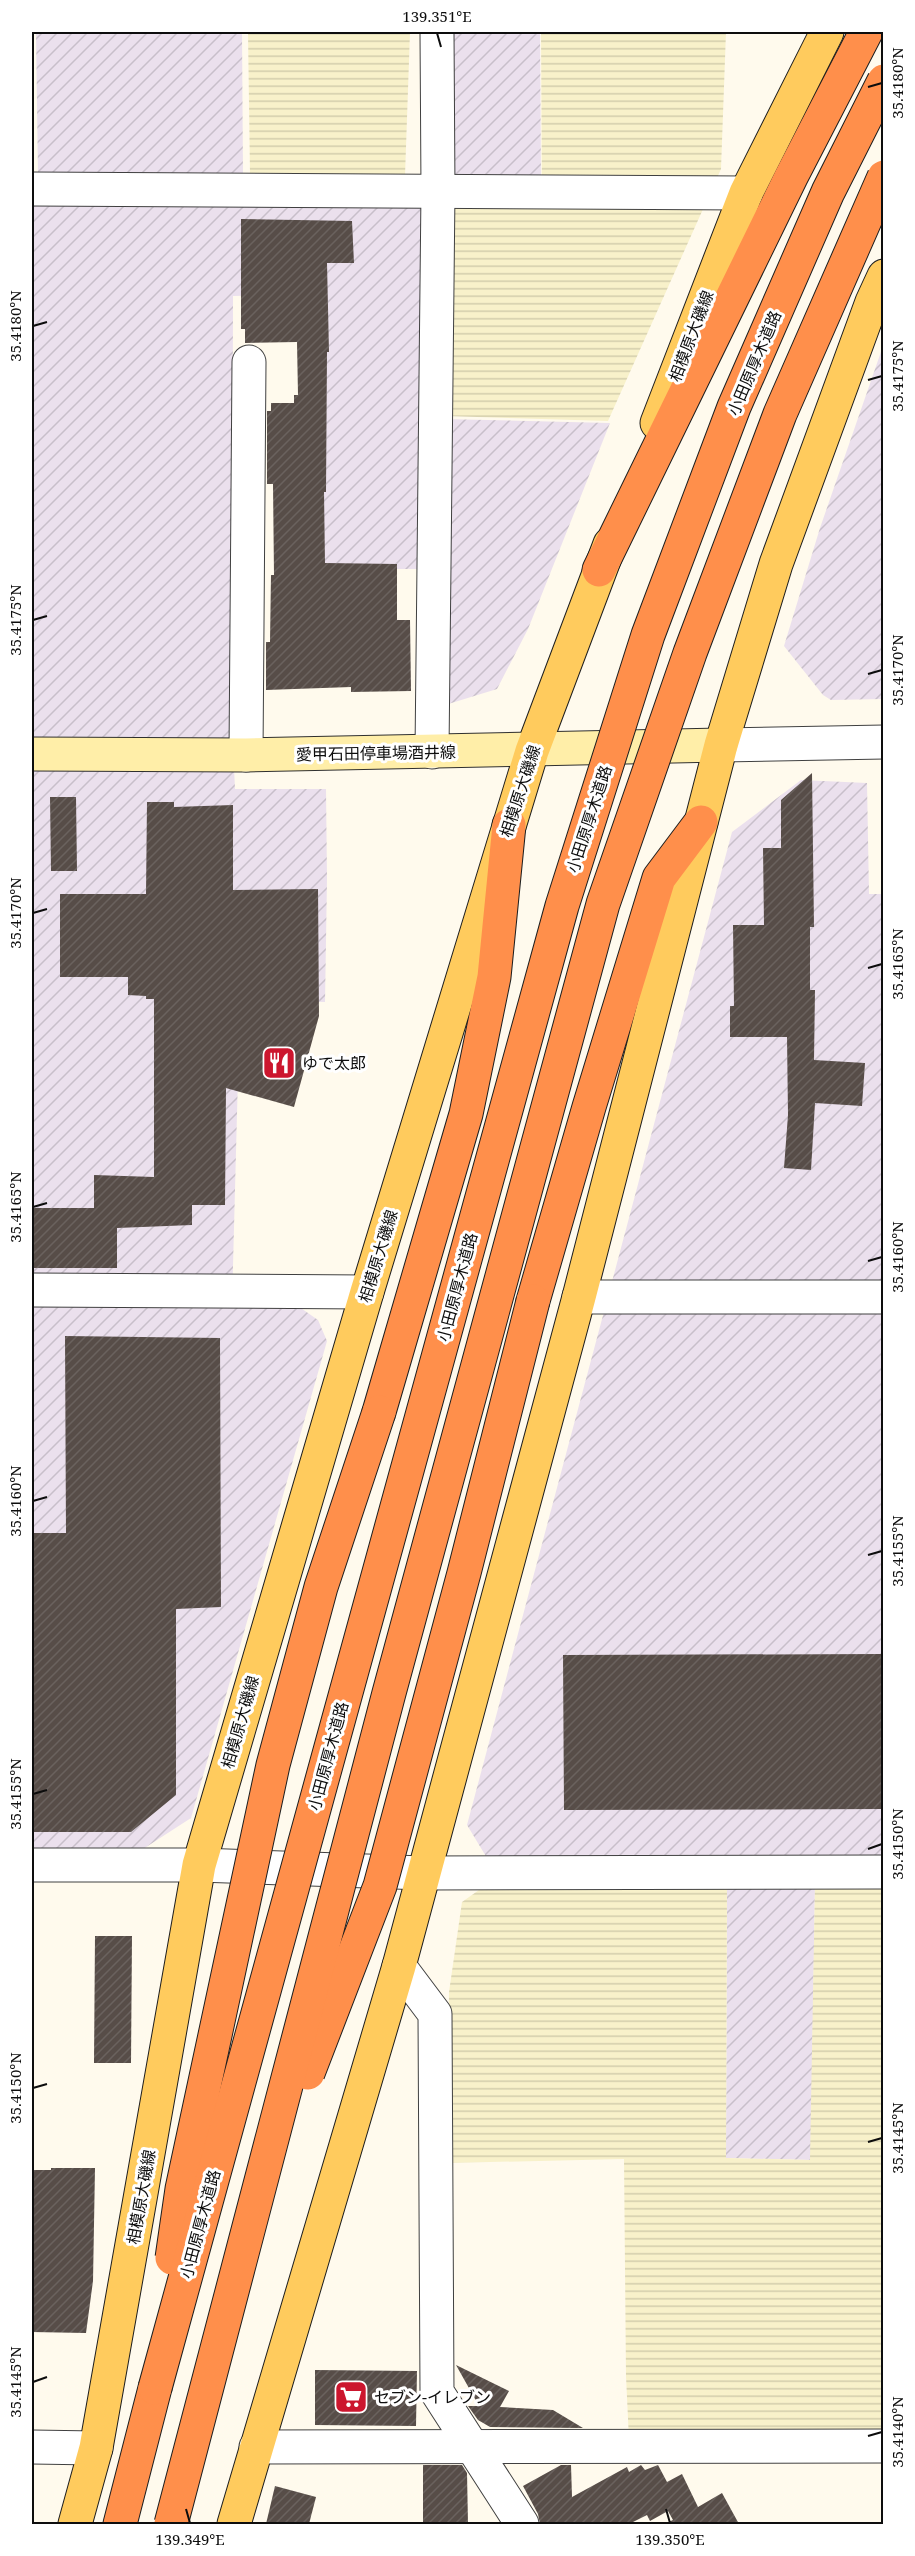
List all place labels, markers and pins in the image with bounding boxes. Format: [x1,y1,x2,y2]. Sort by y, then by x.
restaurant icon: ゆで太郎 [261,1045,297,1081]
place label: ゆで太郎 [302,1052,366,1074]
supermarket icon: セブン-イレブン [333,2379,369,2415]
place label: セブン-イレブン [374,2386,491,2408]

